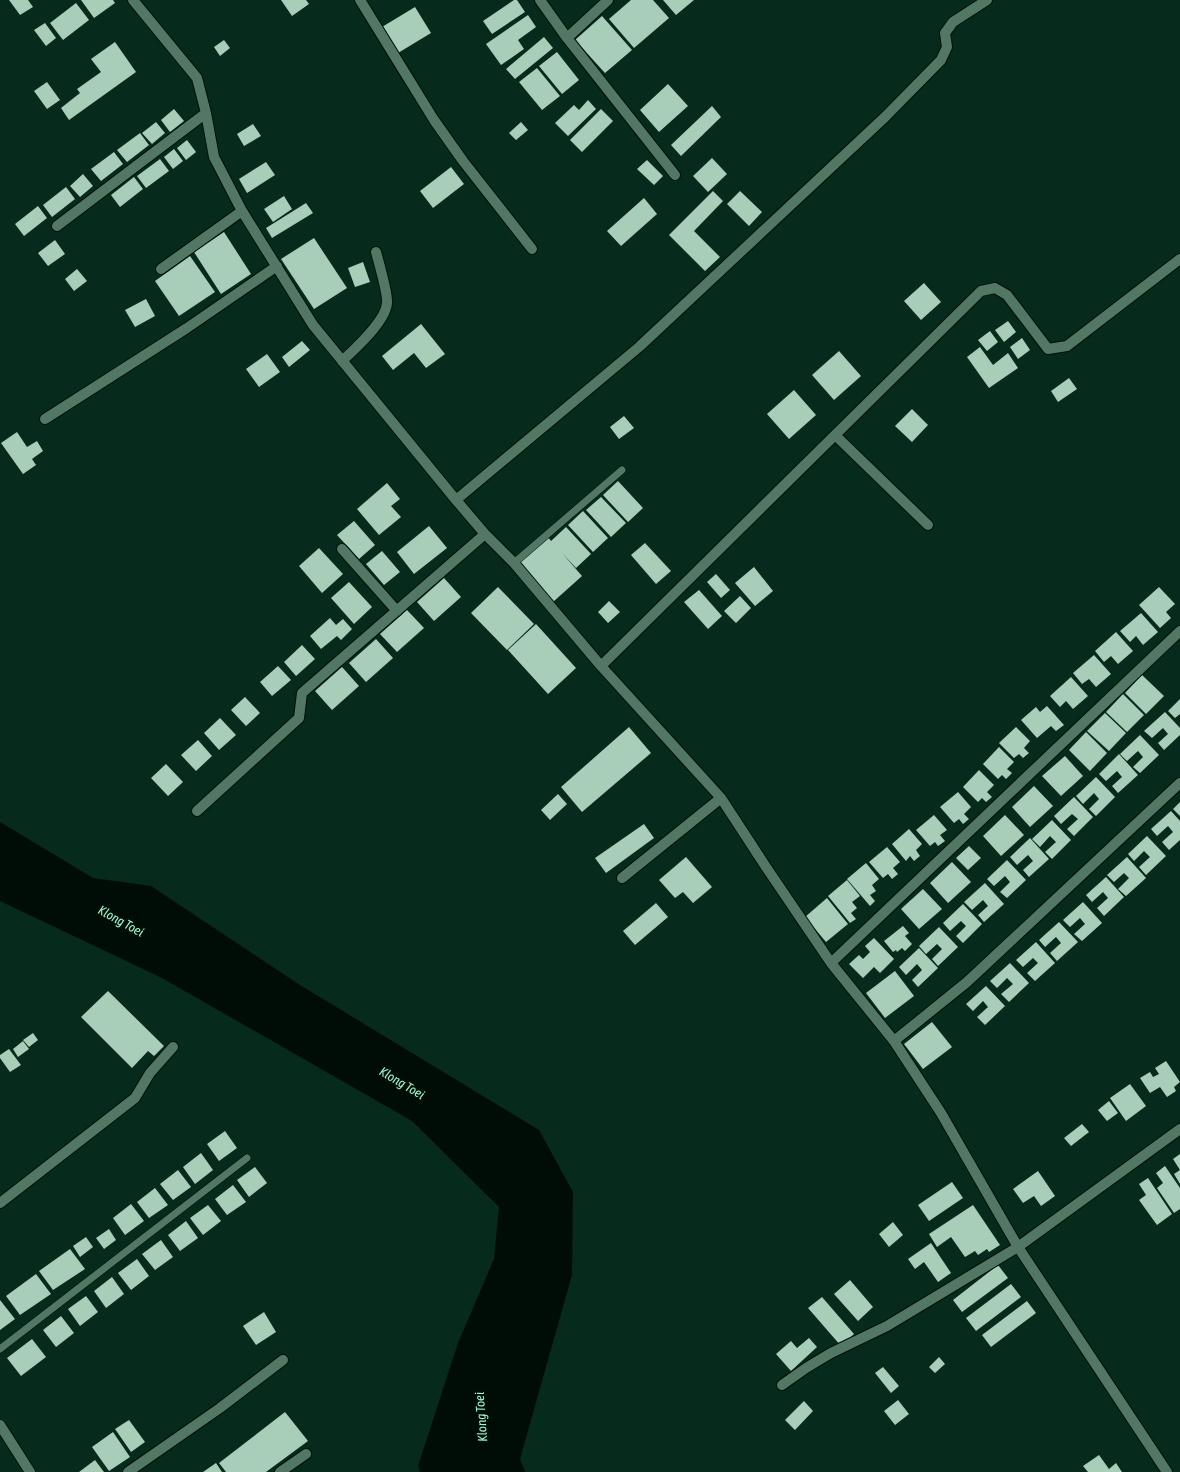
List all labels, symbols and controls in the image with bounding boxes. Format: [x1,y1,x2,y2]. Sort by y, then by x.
water label: Klong Toei [96,902,146,940]
water label: Klong Toei [377,1064,427,1102]
water label: Klong Toei [472,1392,490,1442]

